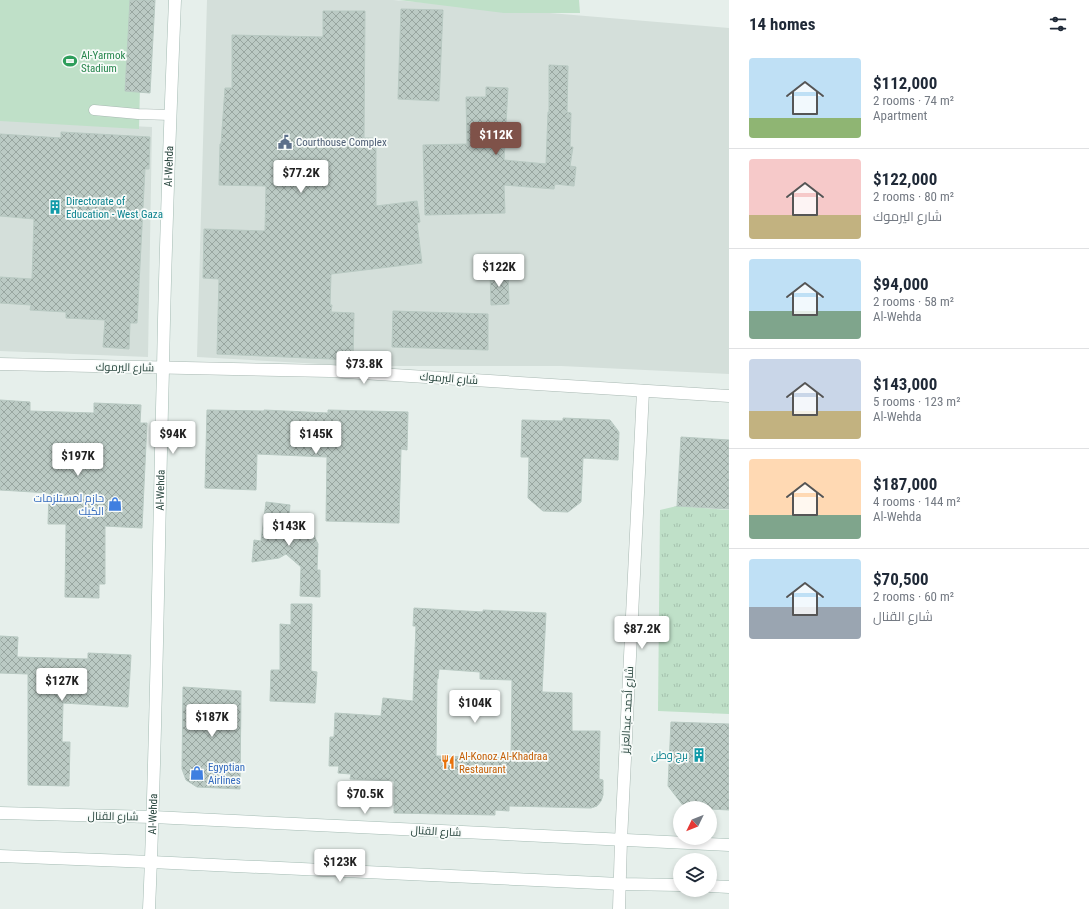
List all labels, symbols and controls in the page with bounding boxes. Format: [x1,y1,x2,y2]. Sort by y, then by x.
icon: filters [1047,13,1069,35]
text: 14 homes [749,14,815,34]
place label: Al-Yarmok Stadium [81,49,125,75]
sports icon: Al-Yarmok Stadium [62,53,78,69]
text: $112,000 [873,73,937,93]
icon: home [781,74,829,122]
text: 2 rooms · 74 m² [873,93,954,108]
text: Apartment [873,108,927,123]
pin: $112K [468,122,524,156]
text: $112K [479,127,513,142]
public building icon: Courthouse Complex [277,134,293,150]
place label: Courthouse Complex [296,136,387,149]
street label: Al-Wehda [162,145,176,187]
pin: $77.2K [268,160,334,194]
text: $77.2K [282,165,320,180]
text: $122,000 [873,169,937,189]
icon: home [781,175,829,223]
text: 2 rooms · 80 m² [873,189,954,204]
place label: Directorate of Education - West Gaza [66,195,163,221]
building icon: Directorate of Education - West Gaza [47,199,63,215]
text: شارع اليرموك [873,209,942,224]
pin: $122K [471,254,527,288]
text: $122K [482,259,516,274]
text: $94,000 [873,274,929,294]
icon: home [781,275,829,323]
text: 2 rooms · 58 m² [873,294,954,309]
text: Al-Wehda [873,309,921,324]
pin: $73.8K [331,351,397,385]
text: $73.8K [345,356,383,371]
street label: شارع اليرموك [96,360,154,376]
street label: شارع اليرموك [419,370,479,388]
text: $143,000 [873,374,937,394]
icon: home [781,375,829,423]
text: 5 rooms · 123 m² [873,394,960,409]
text: Al-Wehda [873,409,921,424]
pin: $94K [149,421,197,455]
pin: $145K [288,421,344,455]
text: $94K [160,426,186,441]
text: $145K [299,426,333,441]
pin: $197K [50,443,106,477]
text: $197K [61,448,95,463]
street label: Al-Wehda [154,470,168,511]
text: $187,000 [873,474,937,494]
icon: home [781,475,829,523]
place label: حازم لمستلزمات الكيك [34,492,104,518]
text: 4 rooms · 144 m² [873,494,960,509]
shop icon: حازم لمستلزمات الكيك [107,496,123,512]
text: Al-Wehda [873,509,921,524]
pin: $143K [261,513,317,547]
text: $143K [272,518,306,533]
text: $70,500 [873,569,929,589]
icon: home [781,575,829,623]
text: 2 rooms · 60 m² [873,589,954,604]
text: شارع القنال [873,609,933,624]
pin: $87.2K [609,616,675,650]
text: $87.2K [623,621,661,636]
street label: شارع أحمد عبدالعزيز [618,666,637,755]
pin: $127K [34,668,90,702]
text: $127K [45,673,79,688]
pin: $104K [447,690,503,724]
text: $104K [458,695,492,710]
pin: $187K [184,704,240,738]
text: $187K [195,709,229,724]
building icon: برج وطن [691,747,707,763]
place label: برج وطن [651,749,688,763]
place label: Al-Konoz Al-Khadraa Restaurant [459,750,547,776]
restaurant icon: Al-Konoz Al-Khadraa Restaurant [440,754,456,770]
place label: Egyptian Airlines [208,761,245,787]
shop icon: Egyptian Airlines [189,765,205,781]
pin: $70.5K [332,781,398,815]
text: $70.5K [346,786,384,801]
street label: Al-Wehda [146,793,160,835]
north arrow [673,801,717,845]
map controls [673,801,717,897]
street label: شارع القنال [88,810,138,824]
street label: شارع القنال [410,824,462,840]
pin: $123K [312,849,368,883]
button: layers [673,853,717,897]
text: $123K [323,854,357,869]

